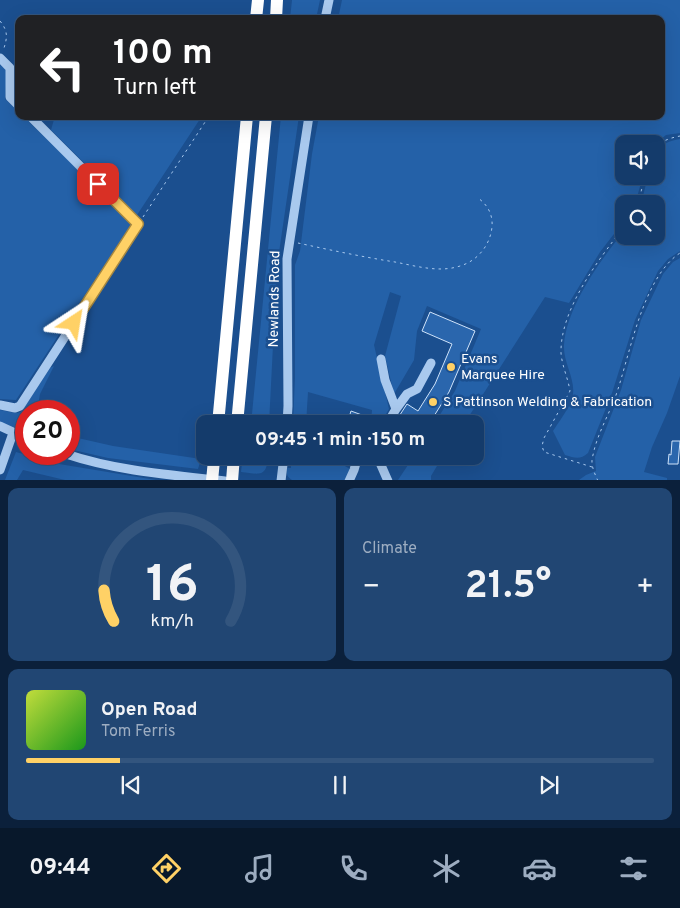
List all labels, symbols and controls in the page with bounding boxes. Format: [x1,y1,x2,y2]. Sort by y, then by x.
text: 100 m [113,32,213,76]
icon: left [30,35,95,100]
text: Turn left [113,75,196,102]
map controls [615,135,665,245]
button: sound [615,135,665,185]
pin [77,163,119,205]
icon: arrive [84,170,112,198]
button: search [615,195,665,245]
street label: Newlands Road [266,250,284,348]
position arrow [47,296,99,348]
place label: Evans Marquee Hire [461,351,545,384]
marker: Evans Marquee Hire [445,361,457,373]
place label: S Pattinson Welding & Fabrication [443,394,652,411]
marker: S Pattinson Welding & Fabrication [427,396,439,408]
speed limit sign: 20 [15,400,80,465]
text: 09:45 · 1 min · 150 m [255,428,425,452]
text: Climate [362,539,417,559]
text: 16 [146,554,198,620]
text: 21.5° [465,563,551,612]
text: − [362,570,380,606]
text: + [636,570,654,606]
text: km/h [150,610,194,633]
text: Open Road [101,698,197,722]
text: Tom Ferris [101,722,175,742]
icon: previous [117,771,145,799]
icon: pause [326,771,354,799]
icon: next [535,771,563,799]
icon: directions [149,851,184,886]
icon: music [242,851,277,886]
icon: phone [336,851,371,886]
icon: climate [429,851,464,886]
icon: car [522,851,557,886]
icon: filters [616,851,651,886]
text: 09:44 [29,855,91,882]

